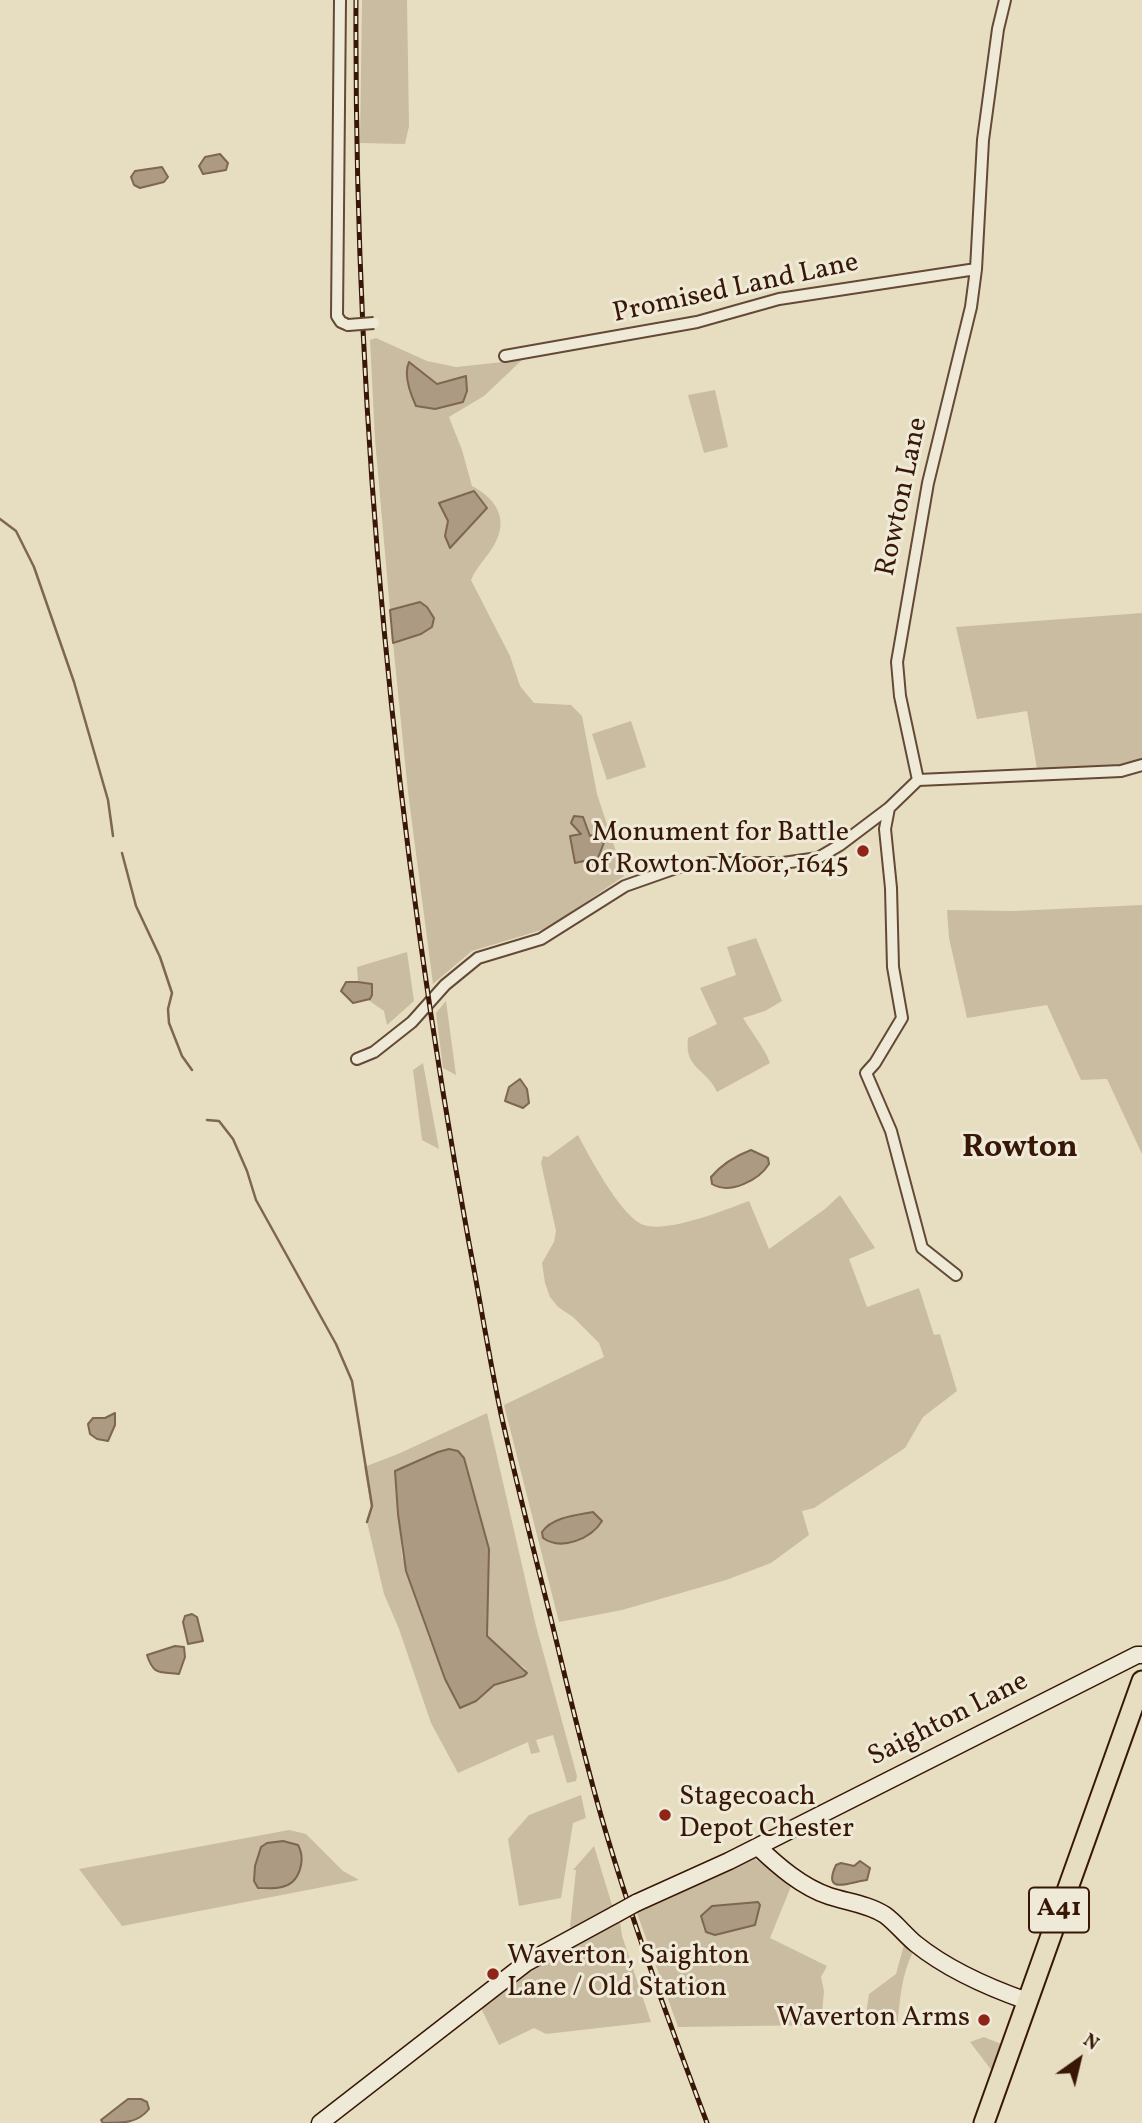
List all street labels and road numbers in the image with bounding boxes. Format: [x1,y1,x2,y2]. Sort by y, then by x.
street label: Promised Land Lane [610,248,862,332]
street label: Rowton Lane [871,415,937,579]
street label: Saighton Lane [863,1666,1035,1776]
road number: A41 [1029,1887,1089,1932]

